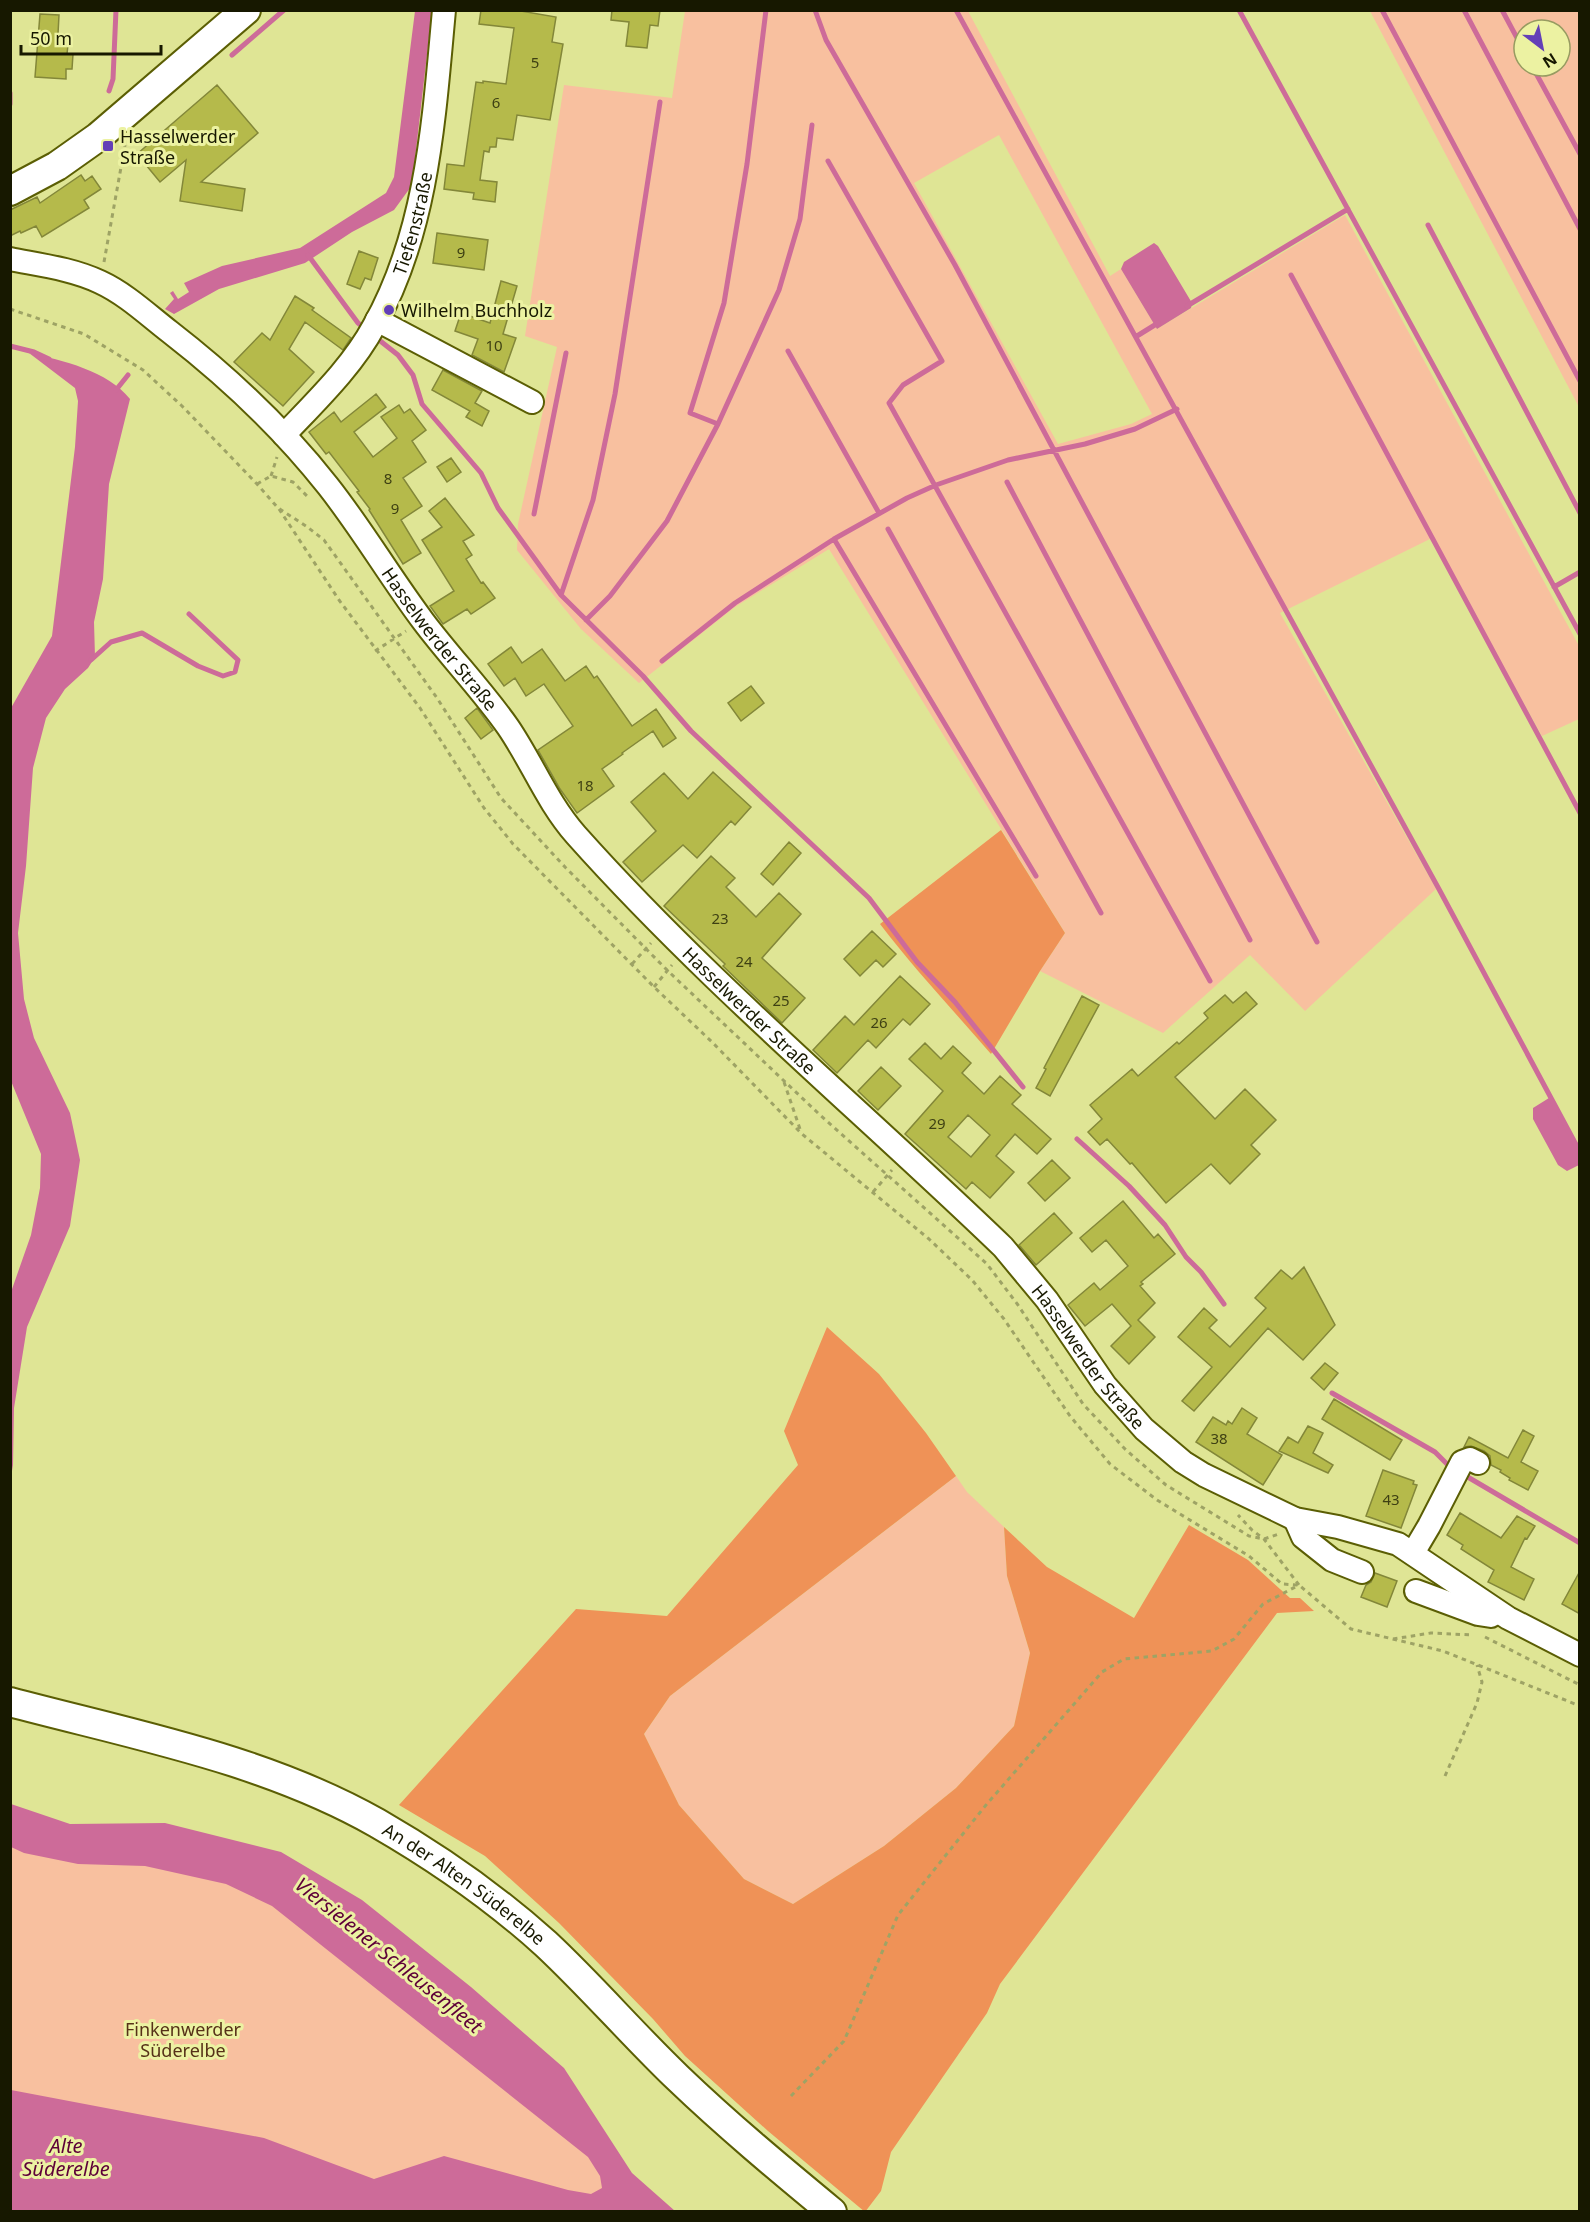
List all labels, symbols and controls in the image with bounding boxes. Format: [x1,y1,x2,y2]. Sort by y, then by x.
scale bar [21,18,160,56]
north arrow [1512,18,1572,78]
text: 50 m [30,26,72,50]
text: N [1539,48,1561,73]
house number: 5 [531,52,539,72]
house number: 6 [492,92,500,112]
place label: Hasselwerder Straße [120,124,236,169]
marker: Hasselwerder Straße [101,139,115,153]
street label: Tiefenstraße [387,170,437,278]
house number: 9 [457,242,465,262]
place label: Wilhelm Buchholz [401,298,552,322]
marker: Wilhelm Buchholz [382,303,396,317]
house number: 10 [485,335,503,355]
house number: 8 [384,468,392,488]
house number: 9 [391,498,399,518]
street label: Hasselwerder Straße [377,562,503,715]
house number: 18 [576,775,594,795]
house number: 23 [711,908,729,928]
street label: Hasselwerder Straße [677,941,821,1079]
house number: 24 [735,951,753,971]
house number: 25 [772,990,790,1010]
house number: 26 [870,1012,888,1032]
house number: 29 [928,1113,946,1133]
street label: Hasselwerder Straße [1027,1279,1150,1434]
house number: 38 [1210,1428,1228,1448]
house number: 43 [1382,1489,1400,1509]
street label: An der Alten Süderelbe [379,1817,551,1950]
water label: Viersielener Schleusenfleet [290,1871,489,2040]
park label: Finkenwerder Süderelbe [125,2017,242,2062]
water label: Alte Süderelbe [22,2132,110,2182]

